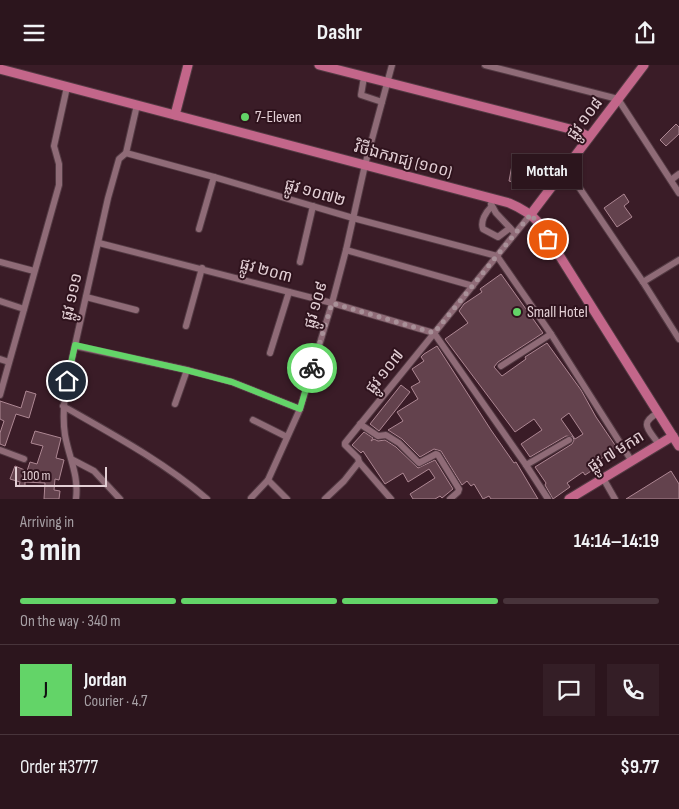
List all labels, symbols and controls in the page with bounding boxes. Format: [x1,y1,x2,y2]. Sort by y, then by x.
icon: menu [20,19,48,47]
text: Dashr [317,19,362,46]
icon: share [631,19,659,47]
street label: ផ្លូវ ១០៨ [563,94,610,146]
place label: 7-Eleven [255,108,302,127]
marker: 7-Eleven [239,111,251,123]
street label: វិថីឯករាជ្យ (១០០) [351,135,455,182]
callout: Mottah [513,154,583,189]
text: Mottah [526,162,568,181]
street label: ផ្លូវ ១០៧២ [281,175,348,214]
pin [527,218,569,260]
icon: bag [534,225,562,253]
street label: ផ្លូវ ២០៣ [237,255,294,291]
street label: ផ្លូវ ១១១ [57,271,90,324]
street label: ផ្លូវ ១០៩ [300,279,335,332]
place label: Small Hotel [527,303,588,322]
marker: Small Hotel [511,306,523,318]
courier [287,343,337,393]
street label: ផ្លូវ ១០៧ [362,346,411,400]
icon: bike [298,354,326,382]
pin [46,360,88,402]
icon: home [53,367,81,395]
street label: ផ្លូវ ៧ មករា [584,427,650,480]
scale bar [15,464,108,487]
text: 100 m [22,467,51,484]
text: Arriving in [20,513,74,532]
text: 14:14–14:19 [574,530,659,553]
text: 3 min [20,531,81,570]
text: On the way · 340 m [20,612,121,631]
button: chat [543,664,595,716]
button: phone [607,664,659,716]
text: Jordan [84,669,127,692]
text: J [44,678,48,701]
text: Courier · 4.7 [84,692,147,711]
text: Order #3777 [20,756,98,779]
text: $9.77 [620,756,659,779]

